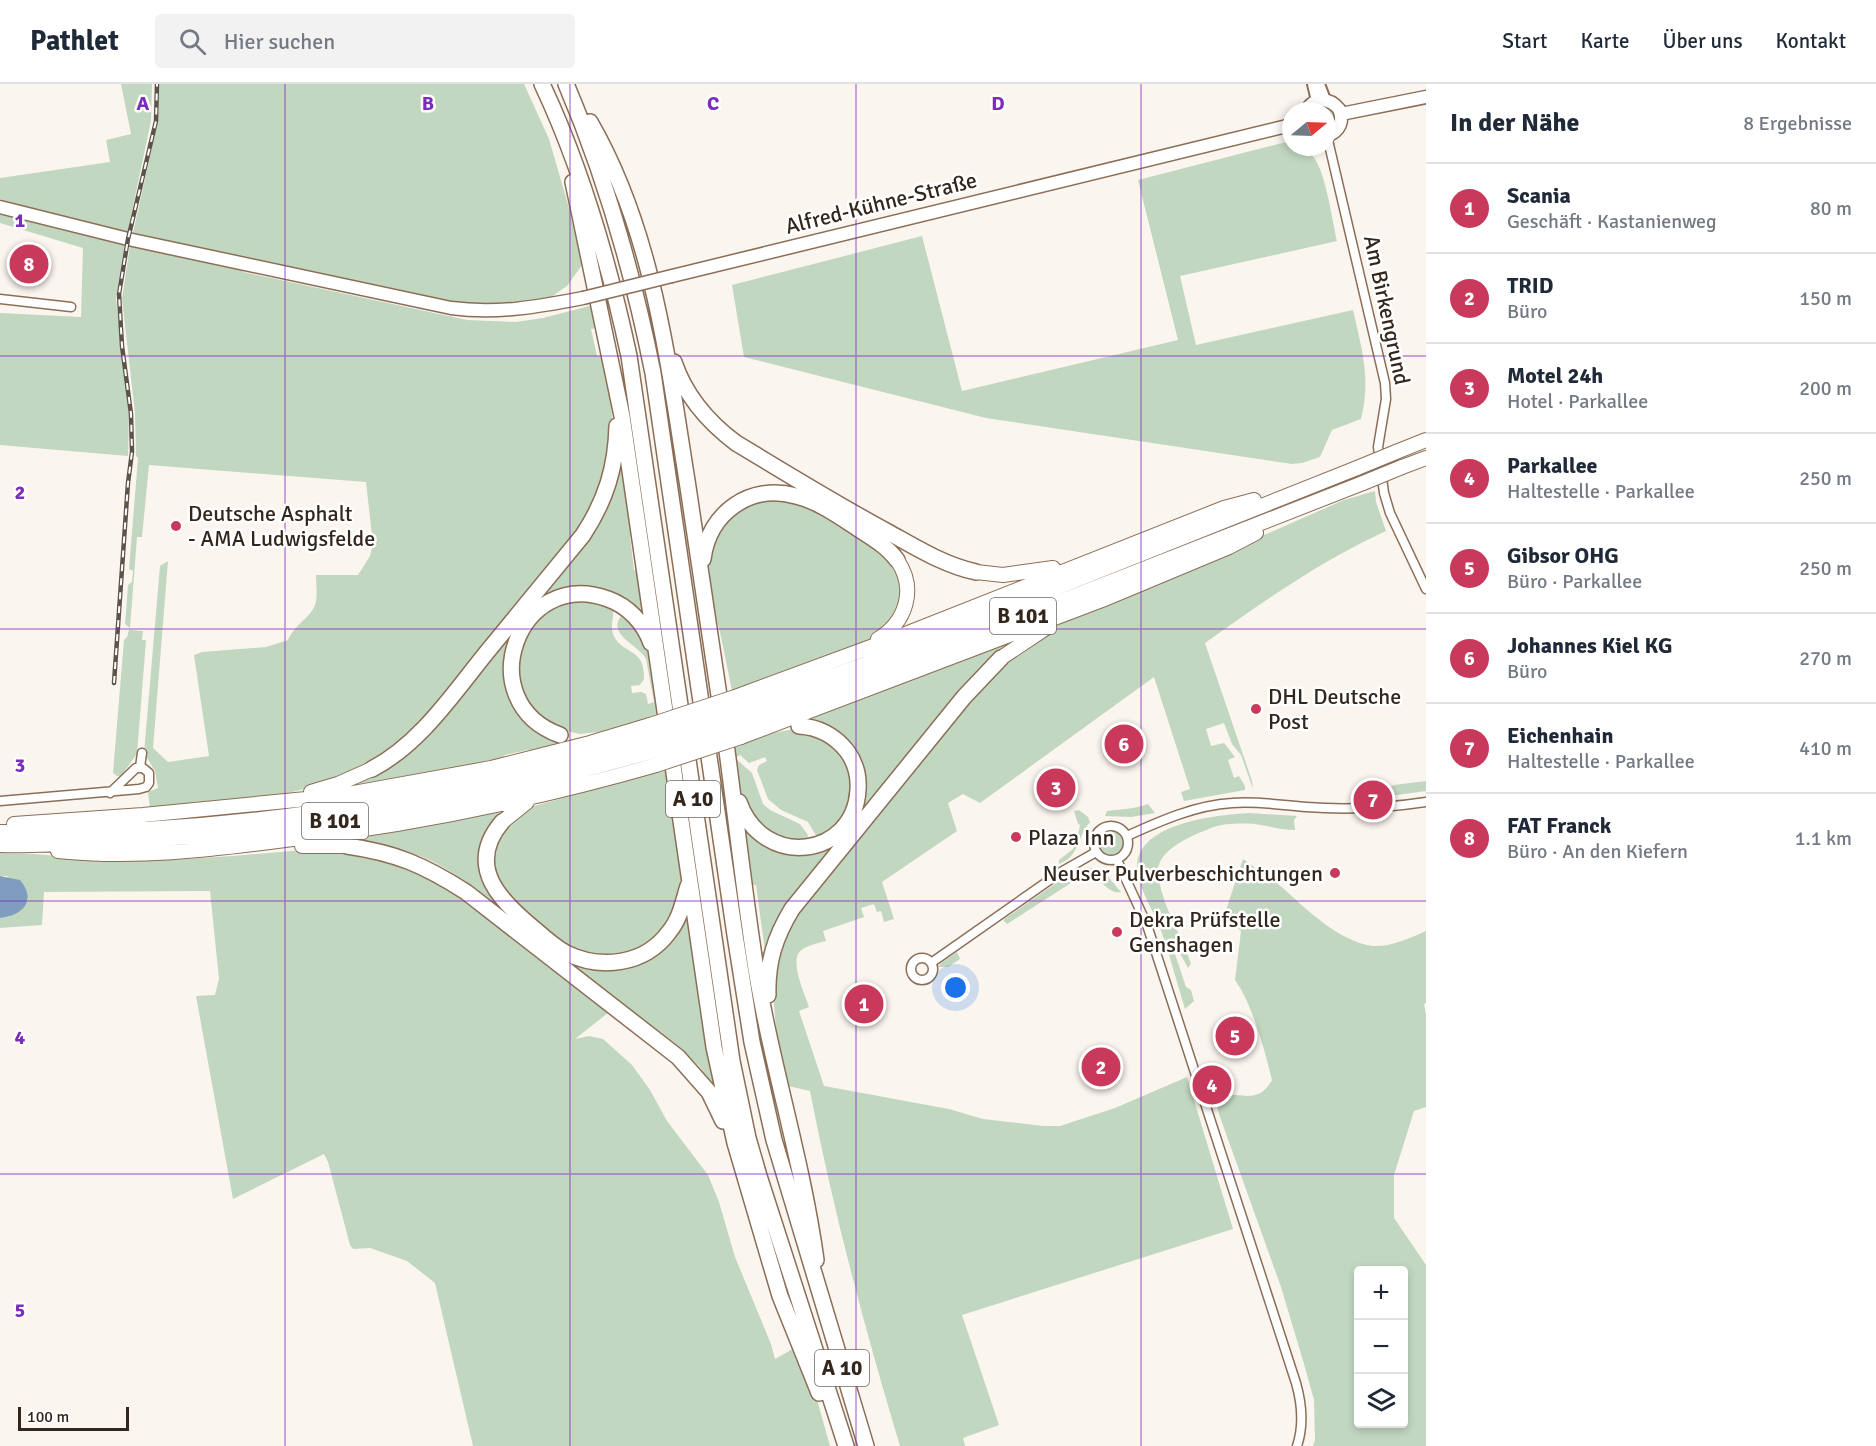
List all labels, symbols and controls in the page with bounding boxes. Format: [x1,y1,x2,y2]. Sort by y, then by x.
search box [155,14,575,68]
text: Pathlet [30,24,119,58]
icon: search [176,25,209,58]
text: Hier suchen [224,28,335,55]
text: Start [1502,28,1547,54]
text: Karte [1580,28,1629,54]
text: Über uns [1662,28,1743,54]
text: Kontakt [1776,28,1846,54]
text: A [137,91,150,116]
text: B [422,91,434,116]
text: C [707,91,719,116]
text: D [991,91,1005,116]
north arrow [1282,102,1336,156]
text: In der Nähe [1450,107,1580,139]
text: 8 Ergebnisse [1743,111,1852,136]
street label: Alfred-Kühne-Straße [782,166,980,240]
text: Scania [1507,182,1571,209]
text: 1 [1464,196,1475,221]
text: 80 m [1810,196,1852,221]
text: 1 [15,208,26,233]
text: Geschäft · Kastanienweg [1507,209,1717,234]
street label: Am Birkengrund [1358,233,1416,387]
pin: 8 [9,242,48,286]
text: TRID [1507,272,1553,299]
text: 2 [1464,286,1475,311]
text: 150 m [1799,286,1852,311]
text: Büro [1507,299,1547,324]
text: Motel 24h [1507,362,1603,389]
text: 3 [1464,376,1475,401]
text: 200 m [1799,376,1852,401]
text: Hotel · Parkallee [1507,389,1648,414]
text: Parkallee [1507,452,1598,479]
text: 4 [1464,466,1475,491]
text: 250 m [1799,466,1852,491]
text: Haltestelle · Parkallee [1507,479,1695,504]
text: 2 [15,480,25,505]
place label: Deutsche Asphalt - AMA Ludwigsfelde [188,500,375,552]
marker: Deutsche Asphalt - AMA Ludwigsfelde [169,519,183,533]
text: Gibsor OHG [1507,542,1619,569]
text: 5 [1464,556,1475,581]
text: 250 m [1799,556,1852,581]
text: Büro · Parkallee [1507,569,1642,594]
road number: B 101 [990,598,1056,634]
text: Johannes Kiel KG [1507,632,1672,659]
text: 6 [1464,646,1475,671]
text: 270 m [1799,646,1852,671]
text: Büro [1507,659,1547,684]
place label: DHL Deutsche Post [1268,683,1401,735]
marker: DHL Deutsche Post [1249,702,1263,716]
pin: 6 [1104,722,1144,766]
text: Eichenhain [1507,722,1613,749]
text: 7 [1464,736,1475,761]
text: 410 m [1799,736,1852,761]
text: Haltestelle · Parkallee [1507,749,1695,774]
text: 3 [15,753,25,778]
pin: 3 [1036,766,1076,810]
pin: 7 [1354,778,1392,822]
road number: A 10 [666,781,720,817]
road number: B 101 [302,803,368,839]
text: FAT Franck [1507,812,1611,839]
place label: Plaza Inn [1028,824,1114,851]
text: 8 [1464,826,1475,851]
text: 1.1 km [1795,826,1852,851]
marker: Plaza Inn [1009,830,1023,844]
text: Büro · An den Kiefern [1507,839,1688,864]
place label: Neuser Pulverbeschichtungen [1043,860,1323,887]
marker: Neuser Pulverbeschichtungen [1328,866,1342,880]
place label: Dekra Prüfstelle Genshagen [1129,906,1280,958]
marker: Dekra Prüfstelle Genshagen [1110,925,1124,939]
your location [941,973,970,1002]
pin: 1 [844,982,884,1026]
pin: 5 [1216,1014,1254,1058]
text: 4 [15,1025,26,1050]
pin: 2 [1082,1044,1120,1090]
pin: 4 [1192,1062,1232,1108]
map controls [1354,1266,1408,1428]
button: + [1354,1266,1408,1320]
text: 5 [15,1298,25,1323]
button: − [1354,1320,1408,1374]
road number: A 10 [815,1350,869,1386]
button: layers [1354,1374,1408,1428]
scale bar [18,1404,129,1432]
text: 100 m [27,1407,69,1427]

